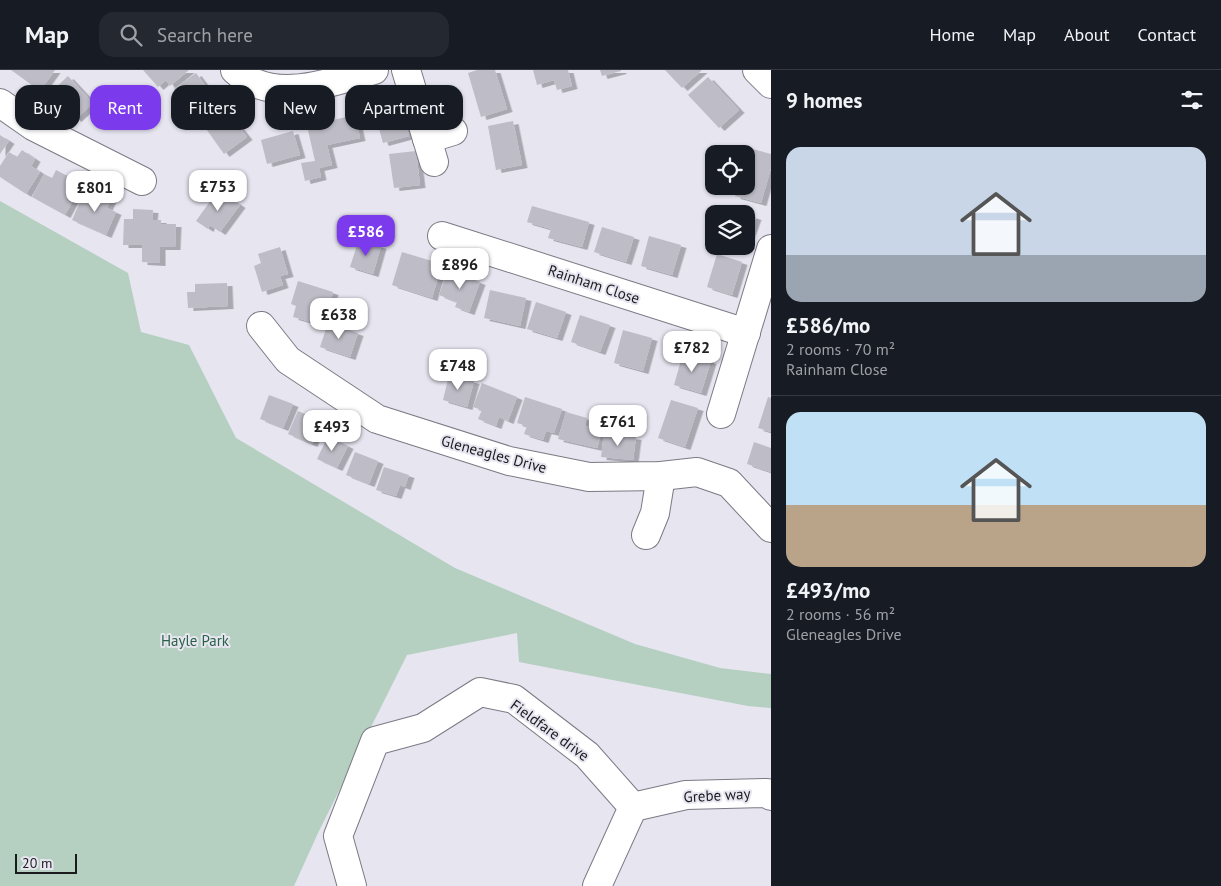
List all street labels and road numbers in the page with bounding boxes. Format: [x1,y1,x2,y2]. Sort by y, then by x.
street label: Rainham Close [546,260,642,308]
street label: Gleneagles Drive [439,431,549,477]
street label: Fieldfare drive [507,695,593,765]
street label: Grebe way [683,784,751,806]

